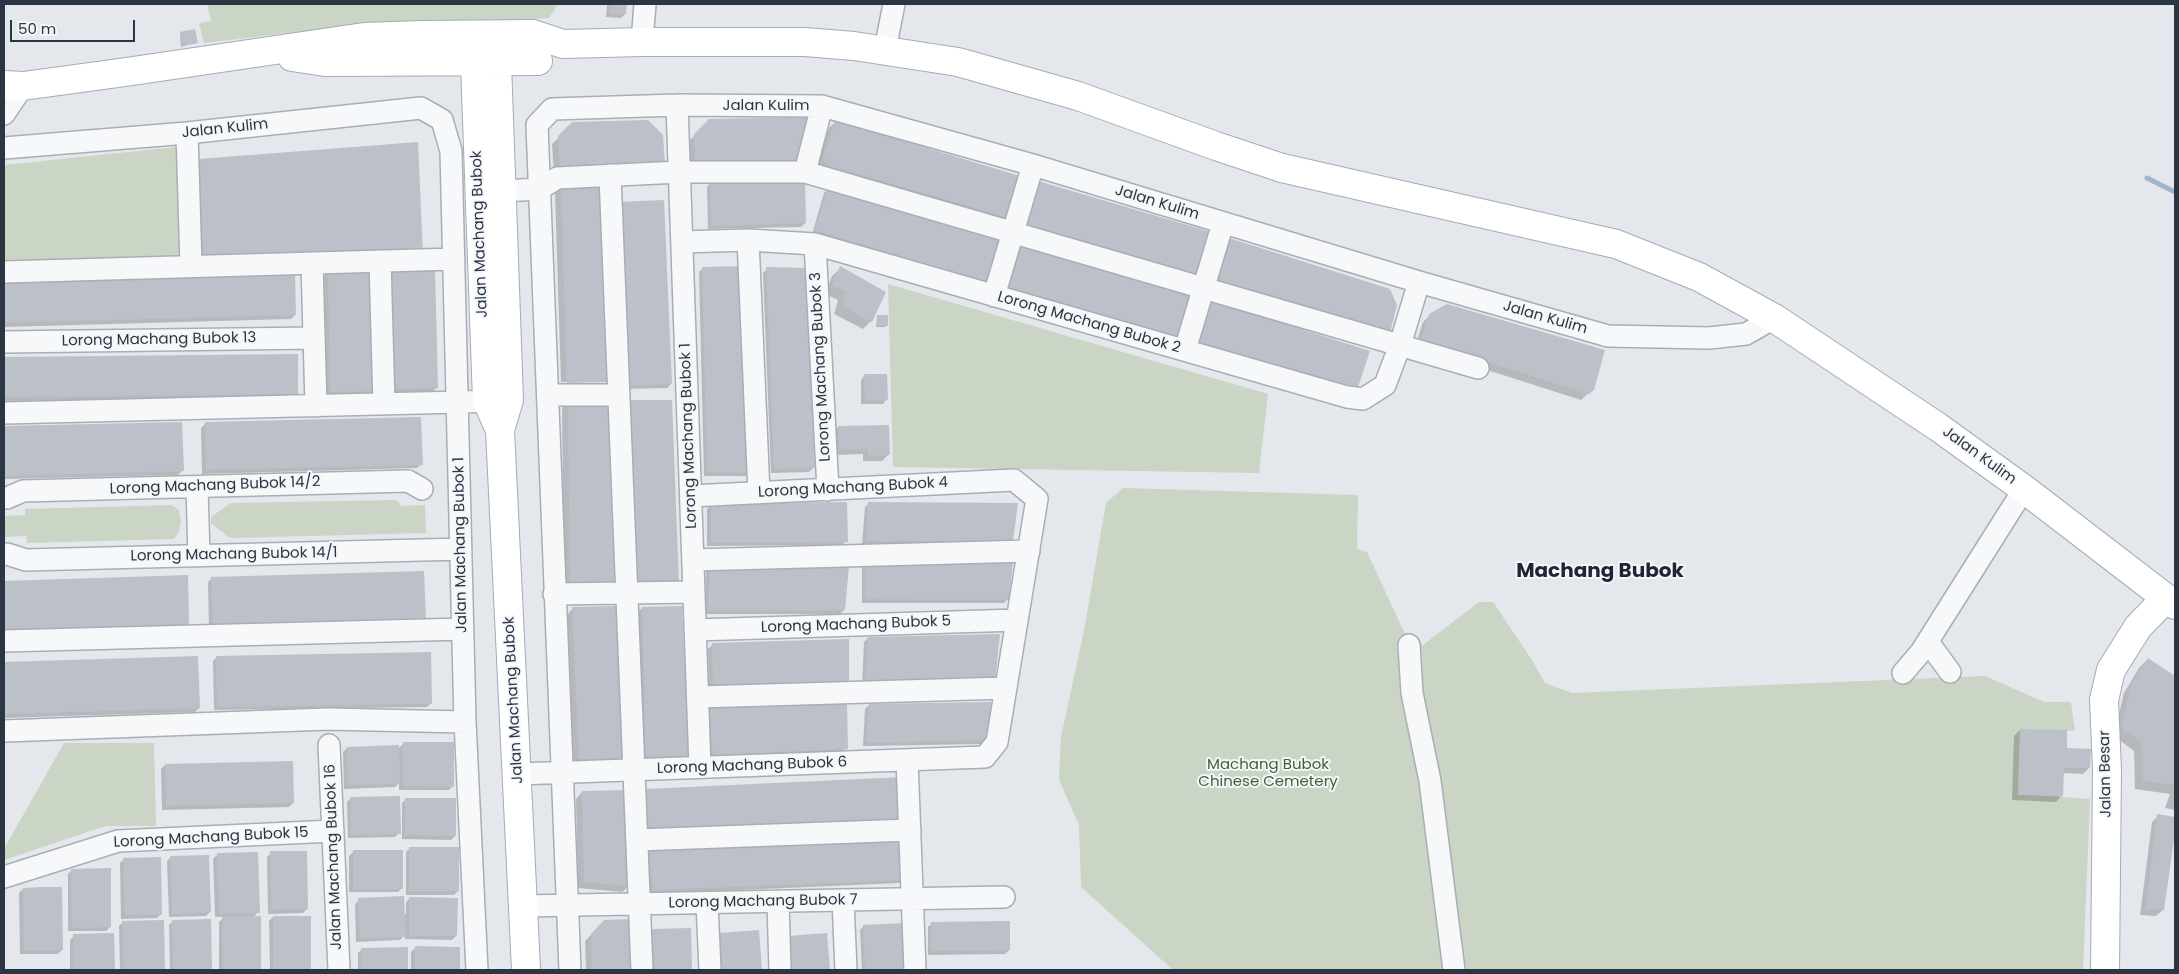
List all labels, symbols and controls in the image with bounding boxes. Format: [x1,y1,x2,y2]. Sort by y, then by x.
scale bar [12,10,138,42]
text: 50 m [18,18,56,39]
street label: Jalan Kulim [723,97,809,115]
street label: Jalan Kulim [181,116,269,142]
street label: Jalan Machang Bubok [468,150,492,318]
street label: Jalan Kulim [1113,182,1201,224]
street label: Lorong Machang Bubok 3 [807,272,835,462]
street label: Lorong Machang Bubok 2 [995,288,1183,358]
street label: Jalan Kulim [1501,297,1589,339]
street label: Lorong Machang Bubok 13 [62,329,256,351]
street label: Lorong Machang Bubok 1 [677,343,701,529]
street label: Jalan Kulim [1939,423,2019,489]
street label: Jalan Machang Bubok 1 [450,457,472,633]
street label: Lorong Machang Bubok 14/2 [109,473,321,499]
street label: Lorong Machang Bubok 4 [757,474,949,502]
street label: Lorong Machang Bubok 14/1 [130,544,338,566]
district label: Machang Bubok [1516,560,1684,584]
street label: Lorong Machang Bubok 5 [761,613,951,637]
street label: Jalan Machang Bubok [501,616,527,784]
street label: Jalan Besar [2096,730,2116,818]
street label: Lorong Machang Bubok 6 [657,754,847,778]
park label: Machang Bubok Chinese Cemetery [1198,756,1338,791]
street label: Jalan Machang Bubok 16 [322,764,346,950]
street label: Lorong Machang Bubok 15 [113,824,309,852]
street label: Lorong Machang Bubok 7 [668,891,858,913]

